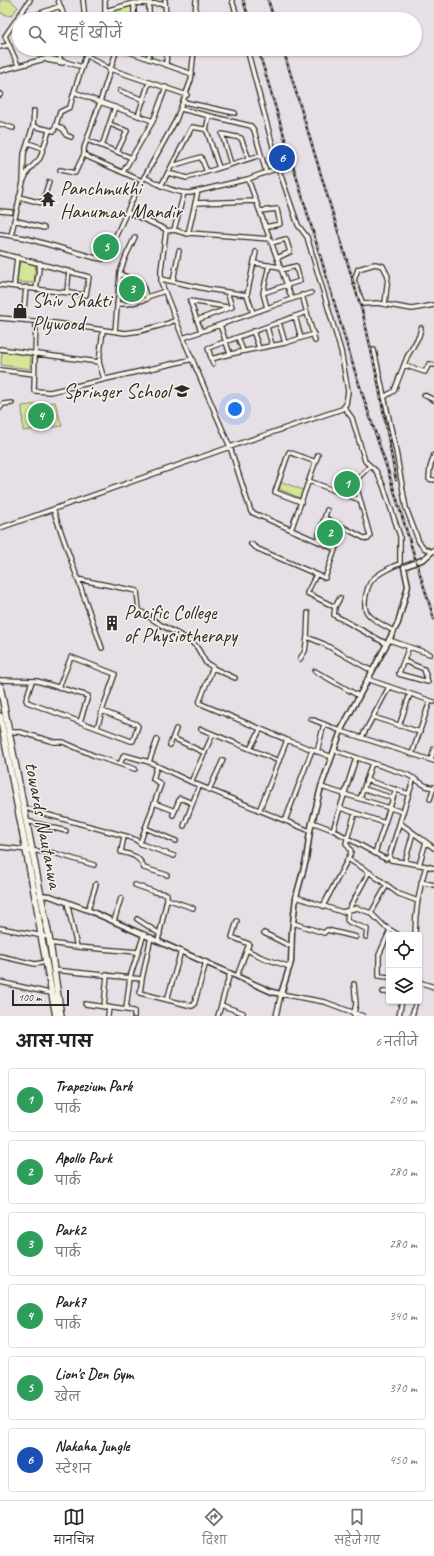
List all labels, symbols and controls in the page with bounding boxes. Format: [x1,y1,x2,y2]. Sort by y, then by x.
search box [12,12,422,56]
icon: search [26,23,48,45]
text: यहाँ खोजें [58,24,122,43]
pin: 6 [269,143,295,173]
place label: Panchmukhi Hanuman Mandir [60,176,183,224]
temple icon: Panchmukhi Hanuman Mandir [39,190,57,208]
pin: 5 [93,232,119,262]
pin: 3 [119,274,145,304]
place label: Shiv Shakti Plywood [32,288,113,336]
shop icon: Shiv Shakti Plywood [11,302,29,320]
place label: Springer School [63,379,174,404]
school or university icon: Springer School [173,382,191,400]
your location [225,399,245,419]
pin: 4 [28,401,54,431]
pin: 1 [334,469,360,499]
pin: 2 [317,518,343,548]
place label: Pacific College of Physiotherapy [124,600,239,648]
building icon: Pacific College of Physiotherapy [103,614,121,632]
street label: towards Nautanwa [19,760,68,892]
map controls [386,932,422,1004]
button: locate [386,932,422,968]
button: layers [386,968,422,1004]
scale bar [12,988,69,1007]
text: 100 m [18,990,42,1004]
text: आस-पास [16,1031,92,1052]
text: 6 नतीजे [375,1034,418,1050]
text: Trapezium Park [55,1077,132,1096]
text: 1 [27,1092,33,1108]
text: 240 m [389,1092,417,1108]
text: पार्क [55,1101,81,1117]
text: Apollo Park [55,1149,112,1168]
text: 2 [27,1164,33,1180]
text: 280 m [389,1164,417,1180]
text: पार्क [55,1173,81,1189]
text: Park2 [55,1221,86,1240]
text: 3 [27,1236,33,1252]
text: 280 m [389,1236,417,1252]
text: पार्क [55,1245,81,1261]
text: Park7 [55,1293,86,1312]
text: 4 [27,1308,33,1324]
text: 340 m [389,1308,417,1324]
text: पार्क [55,1317,81,1333]
text: Lion's Den Gym [55,1365,133,1384]
text: 5 [27,1380,33,1396]
text: 370 m [389,1380,417,1396]
text: खेल [55,1389,80,1405]
text: Nakaha Jungle [55,1437,130,1456]
text: 6 [27,1452,33,1468]
text: 450 m [389,1452,417,1468]
text: स्टेशन [55,1461,91,1477]
tab: मानचित्र [54,1506,94,1552]
tab: दिशा [202,1506,227,1552]
tab: सहेजे गए [335,1506,380,1552]

